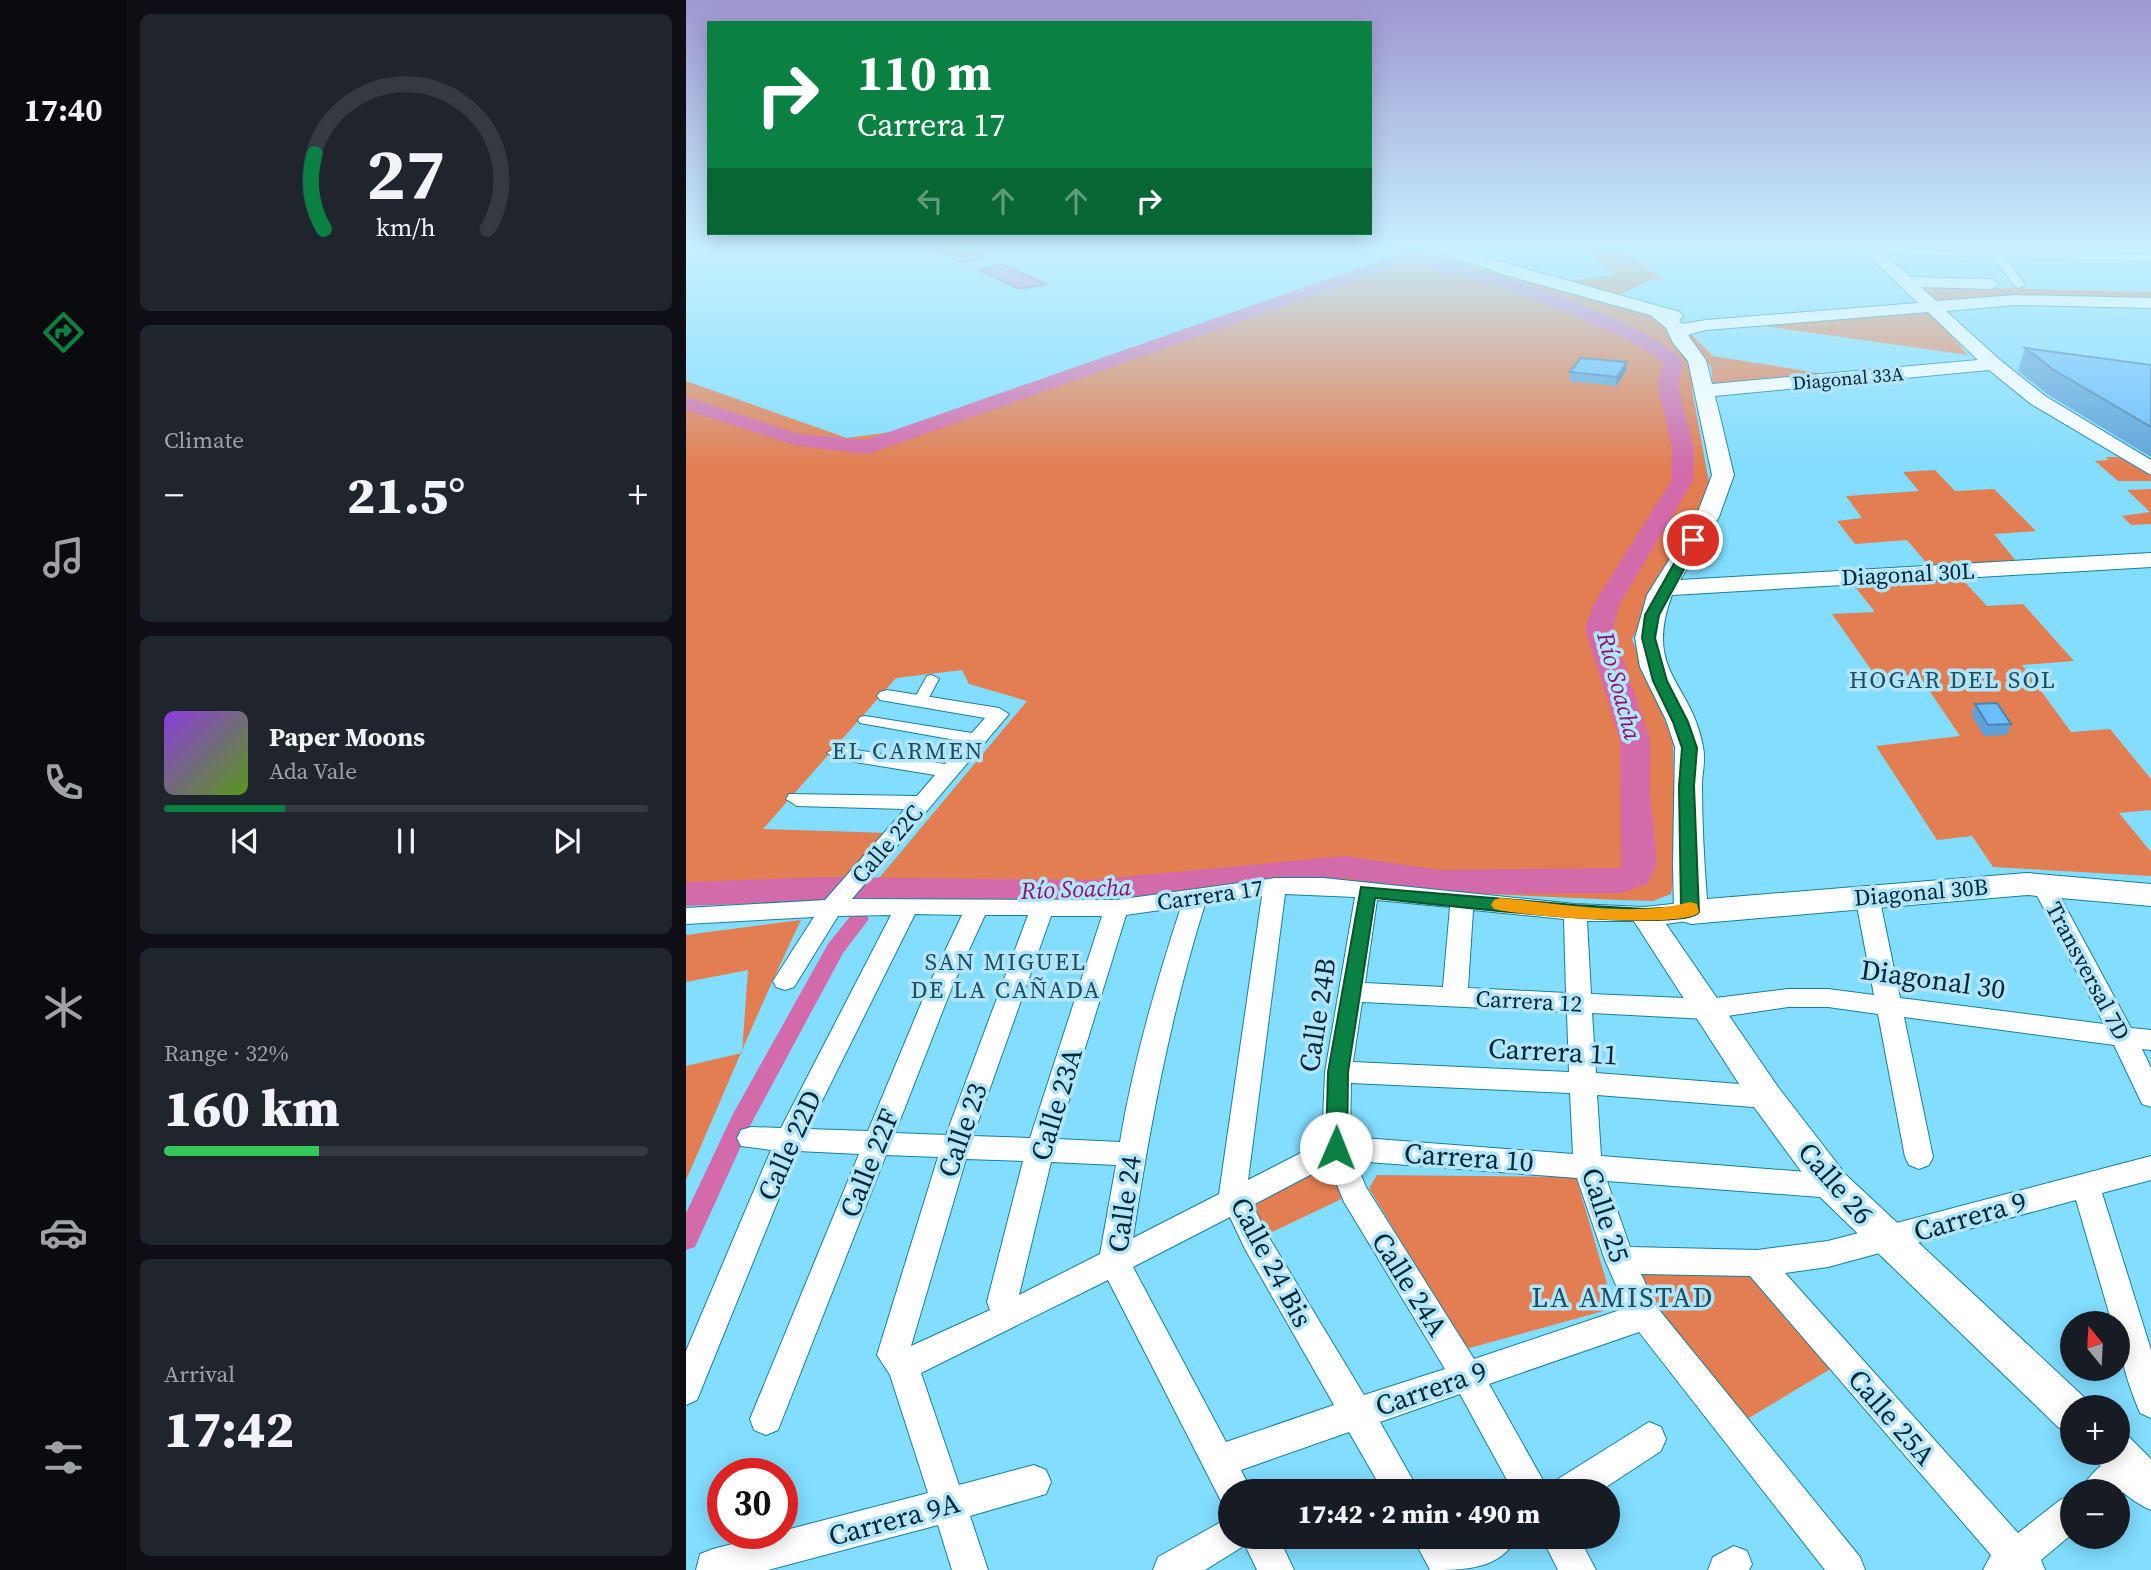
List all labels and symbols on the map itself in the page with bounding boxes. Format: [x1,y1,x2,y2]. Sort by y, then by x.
street label: Diagonal 33A [1791,360,1905,396]
pin [1663,510,1723,570]
street label: Diagonal 30L [1840,555,1976,593]
water label: Río Soacha [1589,627,1650,744]
district label: HOGAR DEL SOL [1849,663,2057,696]
district label: EL CARMEN [832,734,984,767]
street label: Calle 22C [844,798,930,890]
water label: Río Soacha [1019,870,1132,907]
street label: Diagonal 30B [1853,870,1989,914]
street label: Carrera 17 [1155,872,1265,918]
street label: Transversal 7D [2038,896,2138,1046]
district label: SAN MIGUEL DE LA CAÑADA [911,945,1101,1006]
street label: Diagonal 30 [1858,950,2008,1008]
street label: Calle 24B [1289,955,1345,1075]
street label: Carrera 12 [1475,982,1583,1020]
street label: Carrera 11 [1487,1029,1619,1073]
street label: Calle 23A [1021,1043,1091,1165]
street label: Calle 23 [928,1078,996,1182]
street label: Calle 22D [748,1084,830,1206]
street label: Calle 22F [830,1103,908,1223]
position arrow [1299,1111,1373,1185]
street label: Carrera 10 [1403,1134,1535,1180]
street label: Calle 26 [1790,1134,1882,1232]
street label: Calle 24 [1098,1153,1150,1255]
street label: Calle 25 [1573,1163,1639,1267]
street label: Carrera 9 [1909,1182,2031,1250]
street label: Calle 24 Bis [1222,1190,1322,1334]
street label: Calle 24A [1363,1225,1457,1344]
district label: LA AMISTAD [1532,1278,1714,1316]
north arrow [2060,1311,2130,1381]
street label: Carrera 9 [1370,1351,1492,1425]
street label: Calle 25A [1840,1361,1945,1474]
speed limit sign: 30 [707,1458,798,1549]
street label: Carrera 9A [824,1483,964,1555]

